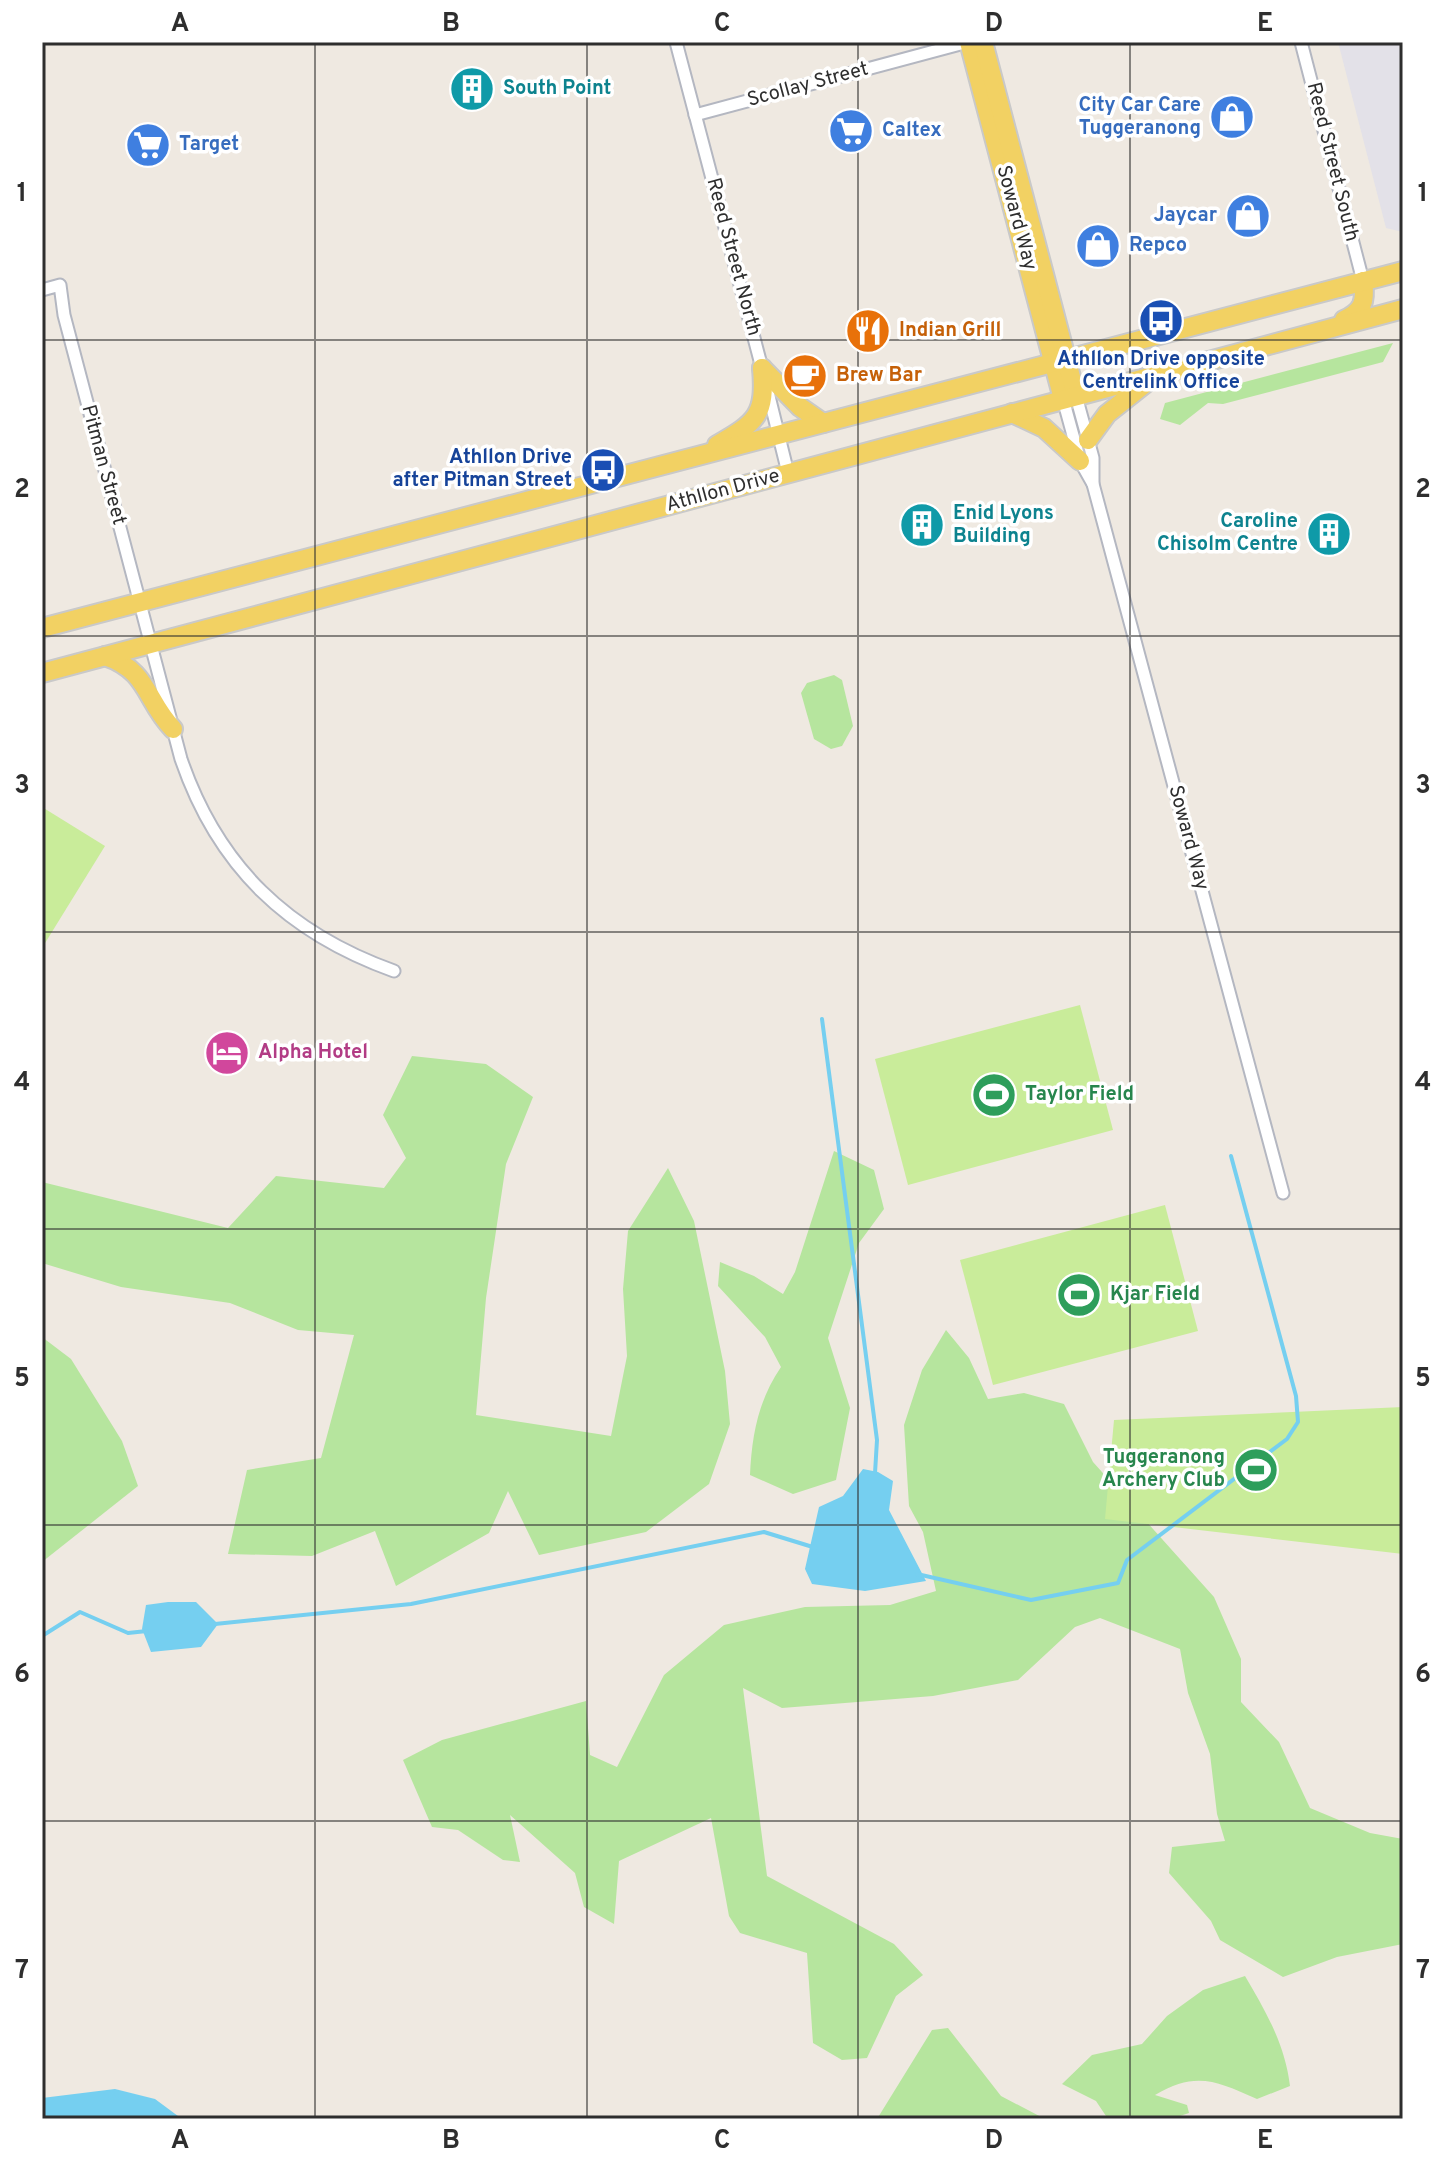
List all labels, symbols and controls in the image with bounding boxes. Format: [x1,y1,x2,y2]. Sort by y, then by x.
text: A [171,8,189,41]
text: B [442,8,460,41]
text: C [714,8,730,41]
text: D [985,8,1003,41]
text: E [1257,8,1273,41]
street label: Scollay Street [745,56,871,114]
building icon: South Point [448,65,496,113]
place label: South Point [503,76,611,102]
street label: Reed Street South [1300,80,1364,244]
place label: City Car Care Tuggeranong [1078,93,1201,142]
shop icon: City Car Care Tuggeranong [1208,93,1256,141]
supermarket icon: Caltex [827,107,875,155]
place label: Caltex [882,118,942,144]
supermarket icon: Target [124,121,172,169]
place label: Target [179,132,239,158]
street label: Soward Way [990,163,1042,273]
street label: Reed Street North [699,175,767,339]
text: 1 [17,178,27,211]
text: 1 [1418,178,1428,211]
shop icon: Jaycar [1224,192,1272,240]
place label: Jaycar [1153,203,1218,229]
shop icon: Repco [1074,222,1122,270]
place label: Repco [1129,233,1187,259]
bus stop icon: Athllon Drive opposite Centrelink Office [1137,297,1185,345]
restaurant icon: Indian Grill [844,307,892,355]
place label: Indian Grill [899,318,1001,344]
place label: Athllon Drive opposite Centrelink Office [1057,347,1265,396]
cafe icon: Brew Bar [781,352,829,400]
place label: Brew Bar [836,363,923,389]
street label: Pitman Street [74,402,132,528]
place label: Athllon Drive after Pitman Street [392,445,572,494]
bus stop icon: Athllon Drive after Pitman Street [579,446,627,494]
street label: Athllon Drive [663,463,783,519]
text: 2 [14,474,30,507]
text: 2 [1415,474,1431,507]
building icon: Enid Lyons Building [898,501,946,549]
place label: Enid Lyons Building [953,501,1054,550]
place label: Caroline Chisolm Centre [1157,509,1298,558]
building icon: Caroline Chisolm Centre [1305,510,1353,558]
text: 3 [14,770,30,803]
text: 3 [1415,770,1431,803]
street label: Soward Way [1162,783,1214,893]
hotel icon: Alpha Hotel [203,1029,251,1077]
place label: Alpha Hotel [258,1040,368,1066]
text: 4 [14,1067,30,1100]
text: 4 [1415,1067,1431,1100]
sports icon: Taylor Field [970,1071,1018,1119]
place label: Taylor Field [1025,1082,1134,1108]
sports icon: Kjar Field [1055,1271,1103,1319]
place label: Kjar Field [1110,1282,1200,1308]
text: 5 [14,1363,30,1396]
text: 5 [1415,1363,1431,1396]
place label: Tuggeranong Archery Club [1102,1445,1225,1494]
sports icon: Tuggeranong Archery Club [1232,1446,1280,1494]
text: 6 [14,1659,30,1692]
text: 6 [1415,1659,1431,1692]
text: 7 [15,1955,29,1988]
text: 7 [1416,1955,1430,1988]
text: A [171,2125,189,2158]
text: B [442,2125,460,2158]
text: C [714,2125,730,2158]
text: D [985,2125,1003,2158]
text: E [1257,2125,1273,2158]

